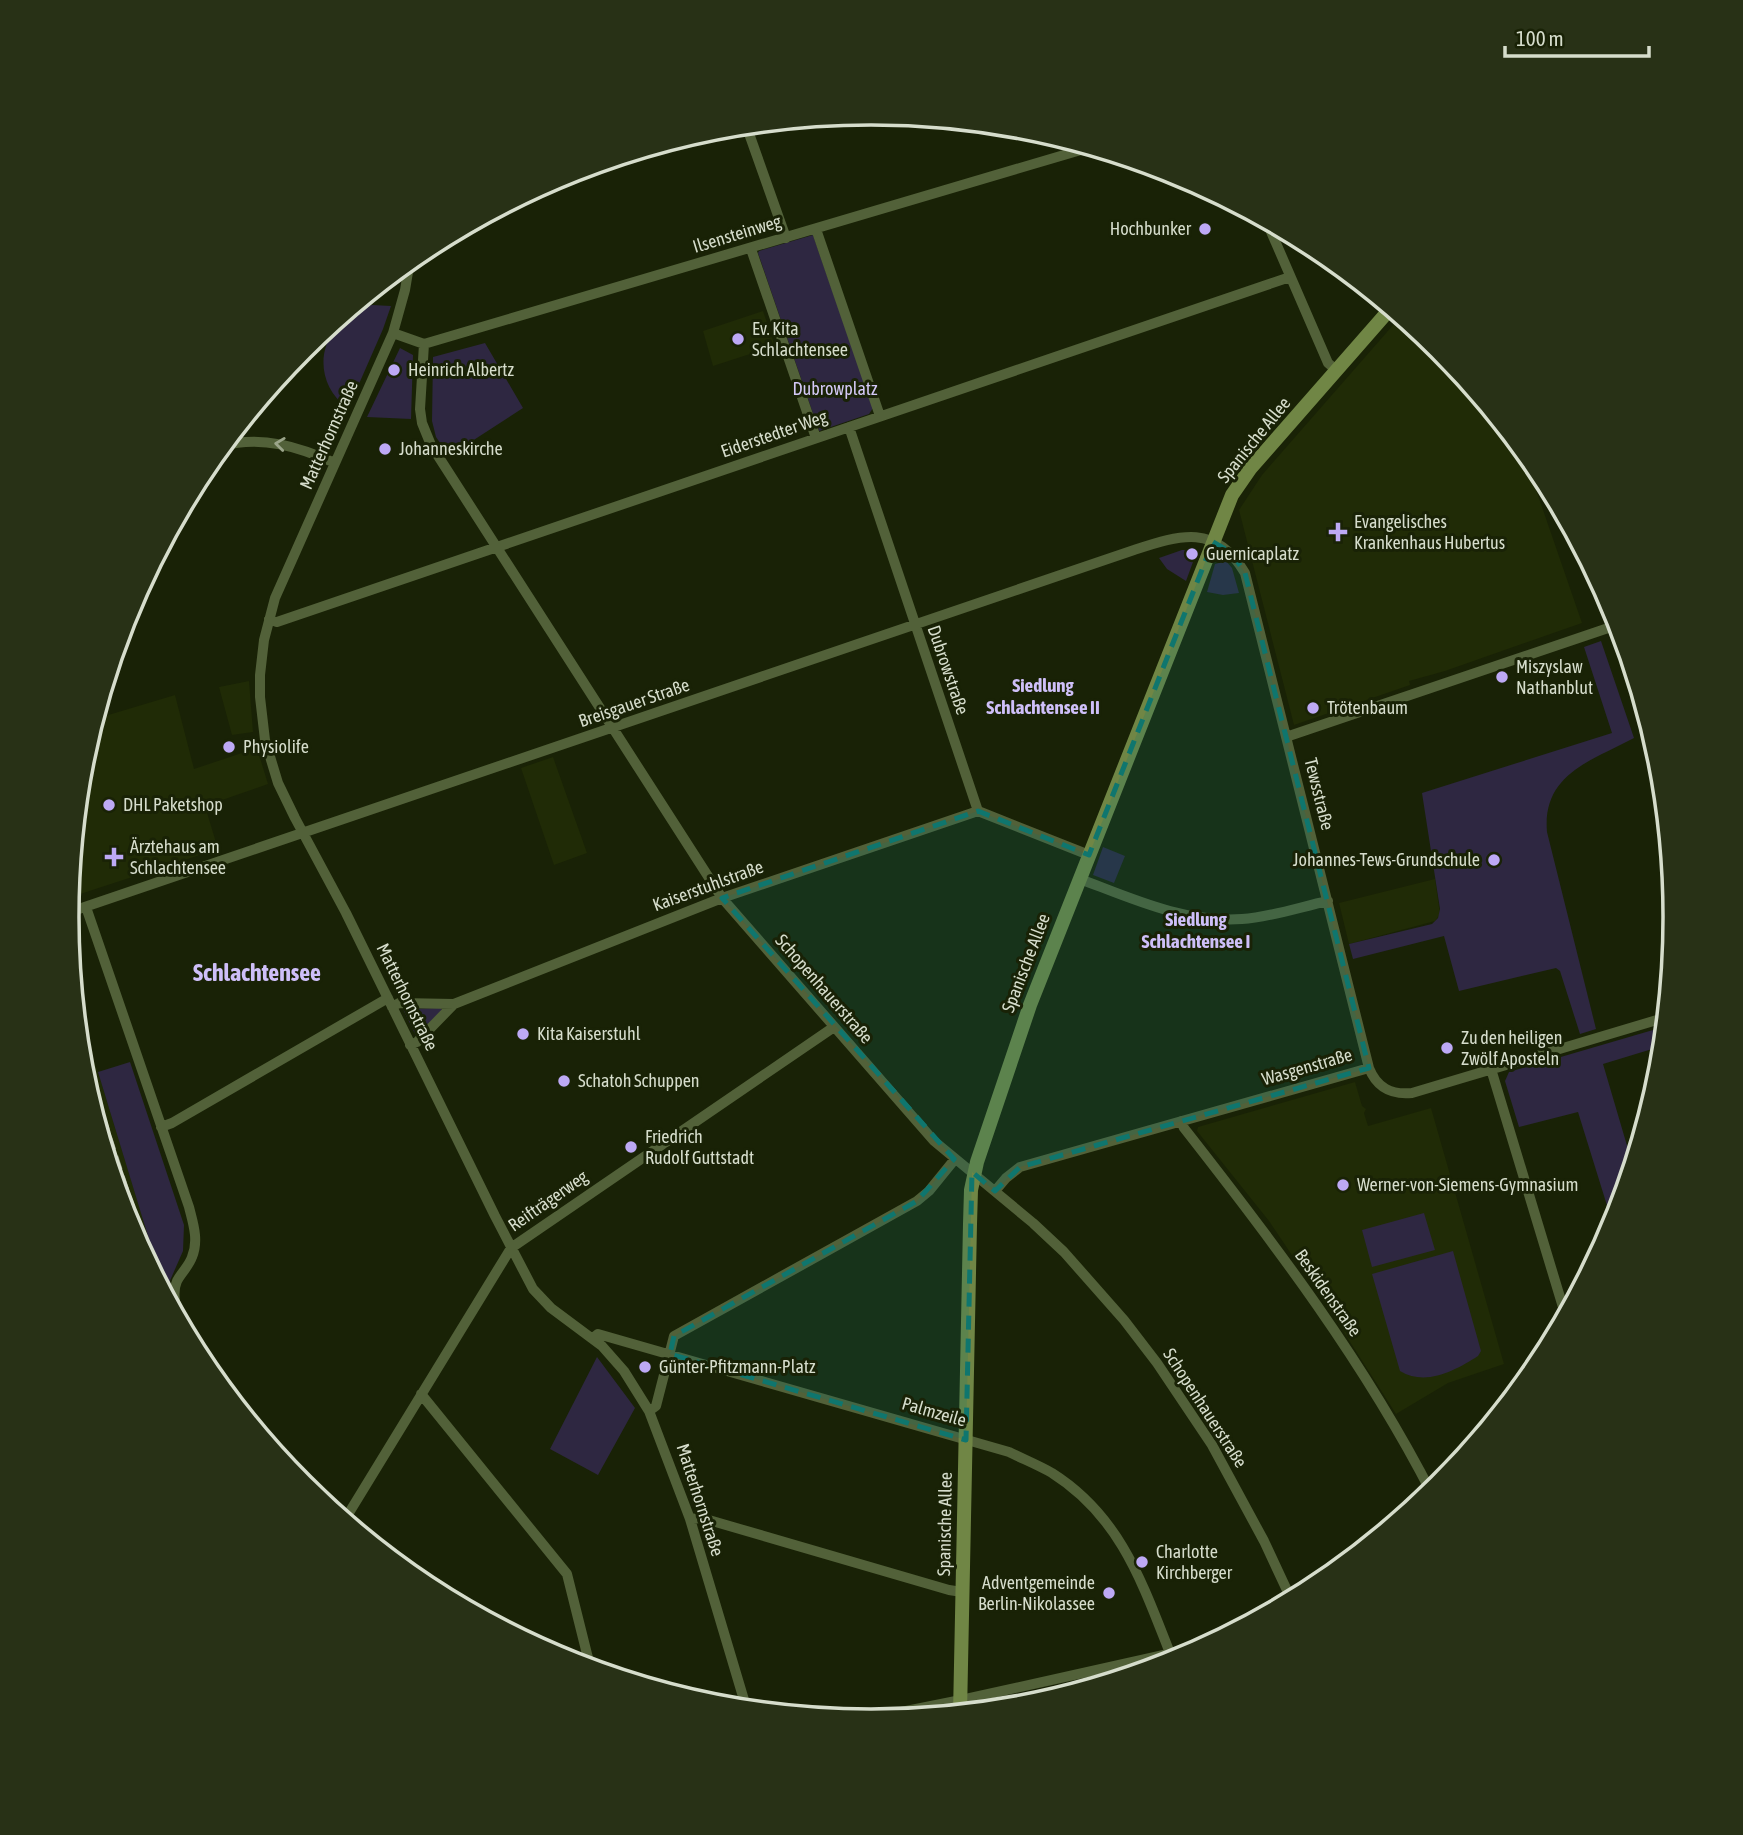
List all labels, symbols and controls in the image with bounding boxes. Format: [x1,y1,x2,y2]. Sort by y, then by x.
scale bar [1505,14,1648,58]
text: 100 m [1516,26,1564,50]
street label: Ilsensteinweg [690,210,784,257]
place label: Hochbunker [1110,218,1192,239]
marker: Hochbunker [1197,221,1213,237]
place label: Ev. Kita Schlachtensee [752,318,848,360]
marker: Ev. Kita Schlachtensee [730,331,746,347]
place label: Heinrich Albertz [408,359,514,380]
marker: Heinrich Albertz [386,362,402,378]
street label: Matterhornstraße [295,377,362,492]
park label: Dubrowplatz [793,378,878,399]
street label: Spanische Allee [1213,393,1295,487]
street label: Eiderstedter Weg [718,405,830,462]
one-way arrow [274,437,286,452]
place label: Johanneskirche [399,438,503,459]
marker: Johanneskirche [377,441,393,457]
place label: Evangelisches Krankenhaus Hubertus [1354,511,1505,553]
marker: Evangelisches Krankenhaus Hubertus [1328,522,1348,542]
place label: Guernicaplatz [1206,543,1299,564]
marker: Guernicaplatz [1184,546,1200,562]
street label: Dubrowstraße [923,622,974,717]
place label: Miszyslaw Nathanblut [1516,656,1593,698]
marker: Miszyslaw Nathanblut [1494,669,1510,685]
street label: Breisgauer Straße [576,674,692,731]
district label: Siedlung Schlachtensee II [986,674,1100,718]
place label: Trötenbaum [1327,697,1408,718]
marker: Trötenbaum [1305,700,1321,716]
place label: Physiolife [243,736,309,757]
marker: Physiolife [221,739,237,755]
street label: Tewsstraße [1300,756,1339,832]
place label: DHL Paketshop [123,794,223,815]
marker: DHL Paketshop [101,797,117,813]
place label: Ärztehaus am Schlachtensee [130,836,226,878]
marker: Ärztehaus am Schlachtensee [104,847,124,867]
place label: Johannes-Tews-Grundschule [1293,849,1480,870]
marker: Johannes-Tews-Grundschule [1486,852,1502,868]
street label: Kaiserstuhlstraße [650,856,766,915]
district label: Siedlung Schlachtensee I [1142,908,1250,952]
street label: Spanische Allee [997,910,1054,1015]
street label: Schopenhauerstraße [771,930,877,1047]
street label: Matterhornstraße [372,940,442,1054]
district label: Schlachtensee [193,959,321,986]
place label: Kita Kaiserstuhl [537,1023,641,1044]
marker: Kita Kaiserstuhl [515,1026,531,1042]
place label: Zu den heiligen Zwölf Aposteln [1461,1027,1562,1069]
marker: Zu den heiligen Zwölf Aposteln [1439,1040,1455,1056]
street label: Wasgenstraße [1259,1044,1354,1089]
place label: Schatoh Schuppen [578,1070,700,1091]
marker: Schatoh Schuppen [556,1073,572,1089]
place label: Friedrich Rudolf Guttstadt [645,1126,754,1168]
marker: Friedrich Rudolf Guttstadt [623,1139,639,1155]
street label: Reifträgerweg [504,1165,592,1236]
place label: Werner-von-Siemens-Gymnasium [1357,1174,1578,1195]
marker: Werner-von-Siemens-Gymnasium [1335,1177,1351,1193]
street label: Beskidenstraße [1291,1245,1366,1340]
street label: Schopenhauerstraße [1159,1344,1252,1471]
place label: Günter-Pfitzmann-Platz [659,1356,816,1377]
marker: Günter-Pfitzmann-Platz [637,1359,653,1375]
street label: Palmzeile [900,1392,969,1431]
street label: Matterhornstraße [672,1441,729,1559]
street label: Spanische Allee [933,1472,956,1576]
place label: Charlotte Kirchberger [1156,1541,1233,1583]
marker: Charlotte Kirchberger [1134,1554,1150,1570]
place label: Adventgemeinde Berlin-Nikolassee [978,1572,1095,1614]
marker: Adventgemeinde Berlin-Nikolassee [1101,1585,1117,1601]

